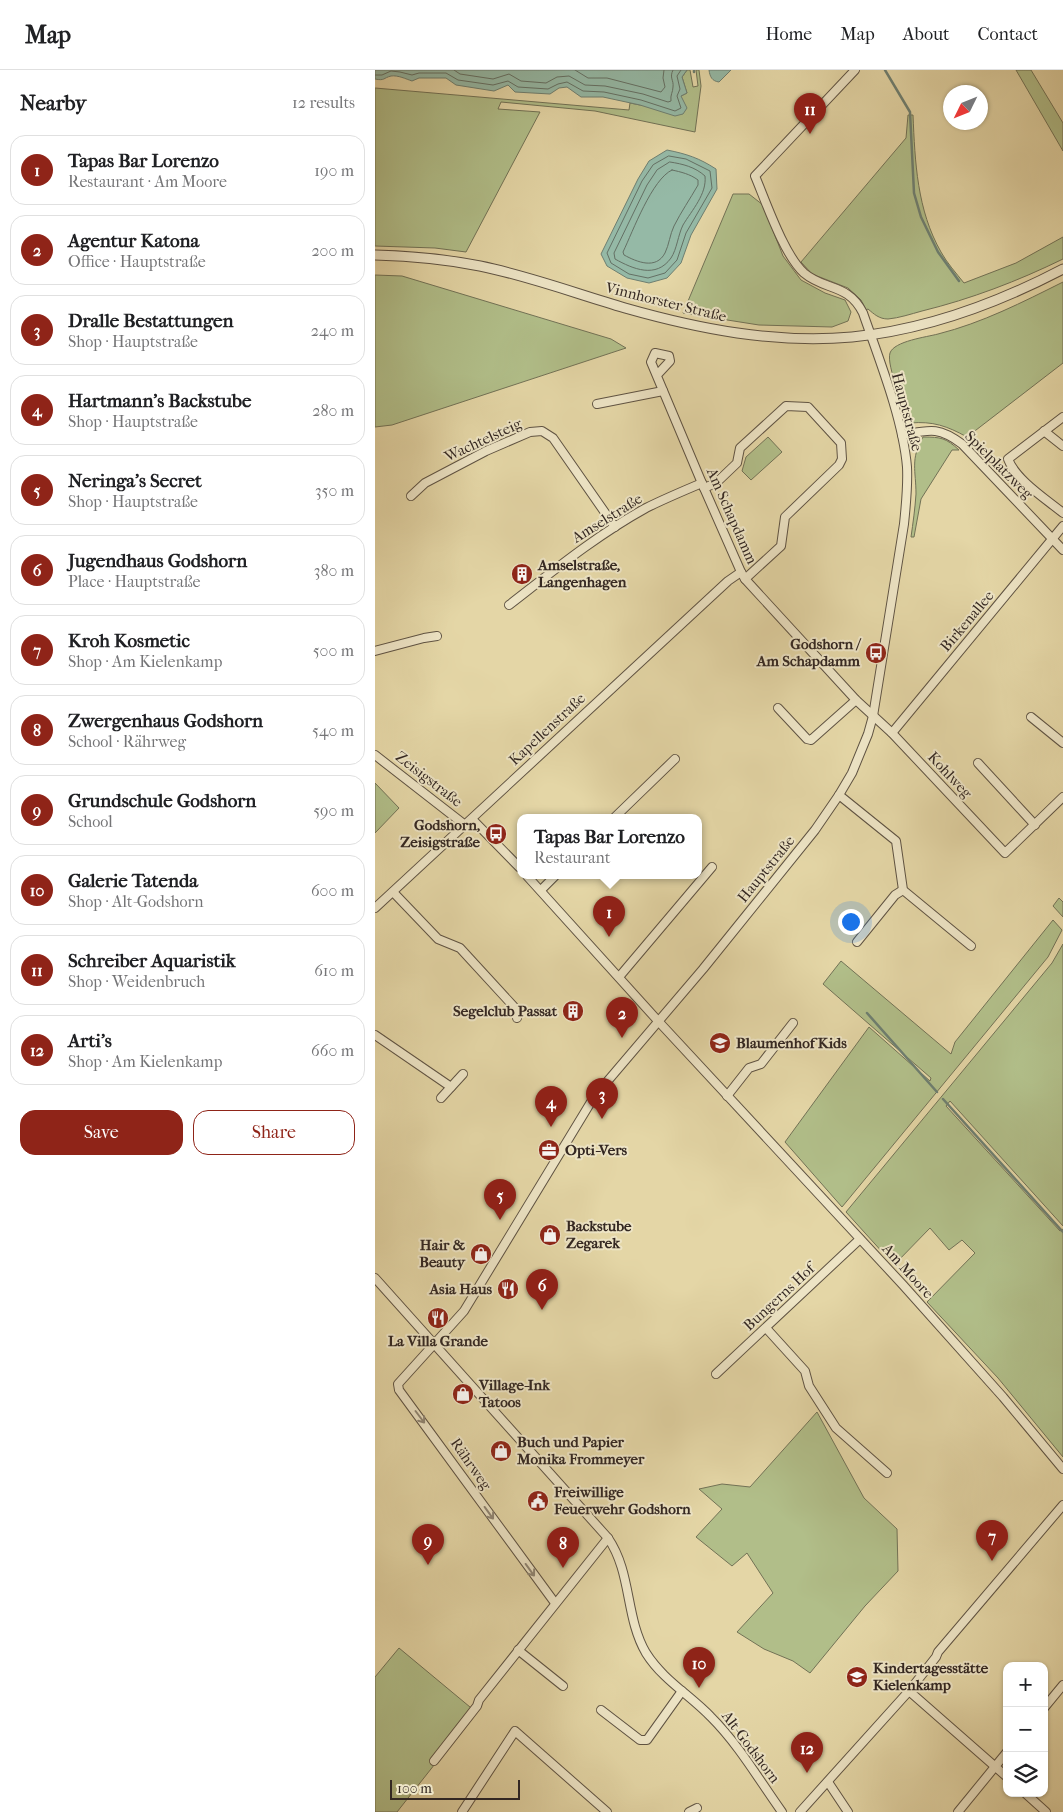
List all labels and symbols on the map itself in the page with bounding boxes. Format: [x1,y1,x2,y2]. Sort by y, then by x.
north arrow [943,85,988,130]
pin: 11 [794,93,826,134]
street label: Vinnhorster Straße [603,278,729,326]
street label: Hauptstraße [888,371,926,454]
street label: Wachtelsteig [441,414,525,466]
street label: Spielplatzweg [961,427,1038,504]
street label: Am Schapdamm [702,464,761,567]
street label: Amselstraße [568,489,646,547]
place label: Amselstraße, Langenhagen [537,556,627,591]
building icon: Amselstraße, Langenhagen [510,562,534,586]
street label: Birkenallee [936,586,998,655]
place label: Godshorn / Am Schapdamm [756,635,862,670]
bus stop icon: Godshorn / Am Schapdamm [864,641,888,665]
street label: Kapellenstraße [505,689,589,769]
street label: Zeisigstraße [392,747,466,811]
street label: Kohlweg [924,748,977,803]
place label: Godshorn, Zeisigstraße [400,816,481,851]
bus stop icon: Godshorn, Zeisigstraße [484,822,508,846]
street label: Hauptstraße [734,832,799,906]
pin: 1 [593,896,625,937]
your location [838,909,864,935]
pin: 2 [606,997,638,1038]
building icon: Segelclub Passat [561,999,585,1023]
place label: Segelclub Passat [453,1002,558,1020]
school or university icon: Blaumenhof Kids [708,1031,732,1055]
place label: Blaumenhof Kids [736,1034,847,1052]
pin: 3 [586,1078,618,1119]
pin: 4 [535,1086,567,1127]
office icon: Opti-Vers [537,1138,561,1162]
place label: Opti-Vers [565,1141,628,1159]
pin: 5 [484,1179,516,1220]
place label: Backstube Zegarek [566,1217,632,1252]
shop icon: Backstube Zegarek [538,1223,562,1247]
place label: Hair & Beauty [419,1236,466,1271]
street label: Am Moore [878,1239,938,1303]
shop icon: Hair & Beauty [469,1242,493,1266]
street label: Bungerns Hof [740,1258,820,1334]
pin: 6 [526,1269,558,1310]
restaurant icon: Asia Haus [496,1277,520,1301]
place label: Asia Haus [428,1280,492,1298]
restaurant icon: La Villa Grande [426,1306,450,1330]
place label: La Villa Grande [388,1332,489,1350]
place label: Village-Ink Tatoos [478,1376,551,1411]
shop icon: Village-Ink Tatoos [451,1382,475,1406]
one-way arrow [414,1410,425,1423]
place label: Buch und Papier Monika Frommeyer [516,1433,645,1468]
street label: Rährweg [447,1435,496,1494]
shop icon: Buch und Papier Monika Frommeyer [489,1439,513,1463]
place label: Freiwillige Feuerwehr Godshorn [553,1483,691,1518]
public building icon: Freiwillige Feuerwehr Godshorn [526,1489,550,1513]
one-way arrow [484,1506,494,1520]
pin: 7 [976,1520,1008,1561]
pin: 9 [412,1524,444,1565]
pin: 8 [547,1527,579,1568]
one-way arrow [525,1563,535,1577]
pin: 10 [683,1647,715,1688]
place label: Kindertagesstätte Kielenkamp [873,1659,989,1694]
school or university icon: Kindertagesstätte Kielenkamp [845,1665,869,1689]
street label: Alt-Godshorn [717,1707,784,1787]
pin: 12 [791,1732,823,1773]
scale bar [390,1777,520,1800]

